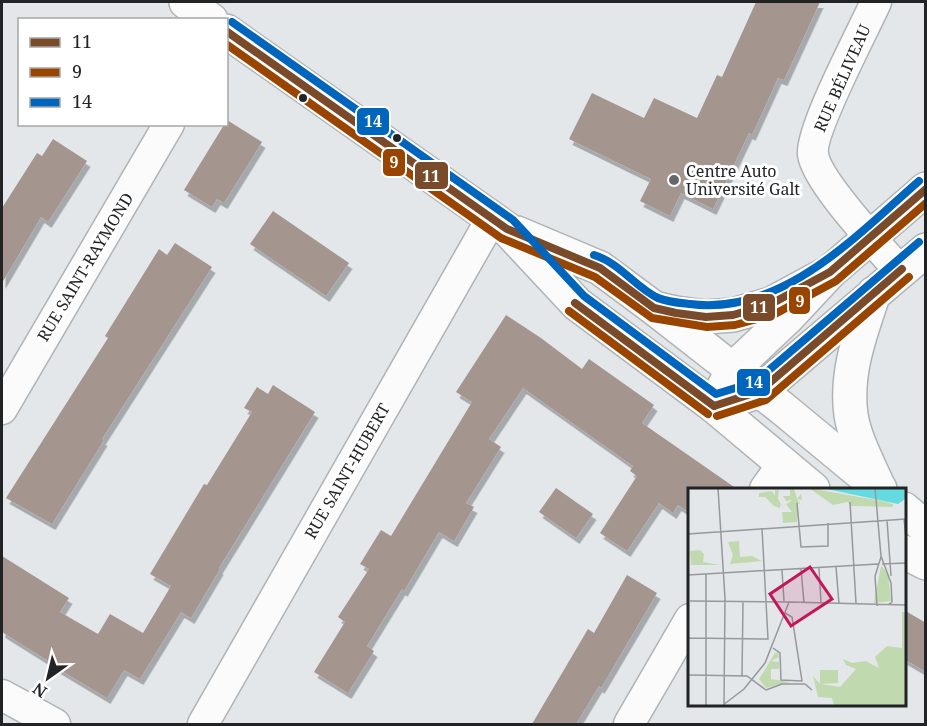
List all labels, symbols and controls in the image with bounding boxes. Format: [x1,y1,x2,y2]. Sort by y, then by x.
legend [18,18,228,126]
street label: RUE BÉLIVEAU [808,20,876,135]
text: 11 [72,29,92,53]
text: 9 [72,59,82,83]
text: 14 [72,89,92,113]
unlabelled marker [297,92,309,104]
line badge: 14 [356,107,390,136]
text: 14 [364,110,382,132]
unlabelled marker [391,132,403,144]
line badge: 9 [382,148,406,177]
text: 9 [389,151,399,173]
place label: Centre Auto Université Galt [686,160,800,200]
line badge: 11 [414,161,449,190]
text: 11 [422,165,440,187]
marker: Centre Auto Université Galt [667,173,681,187]
street label: RUE SAINT-RAYMOND [32,189,138,345]
line badge: 9 [788,286,811,315]
text: 9 [795,290,805,312]
line badge: 11 [742,293,776,322]
text: 11 [750,296,768,318]
line badge: 14 [736,368,771,397]
text: 14 [745,371,763,393]
street label: RUE SAINT-HUBERT [299,399,395,543]
inset map [688,488,906,705]
north arrow [18,648,78,708]
text: N [28,678,51,703]

